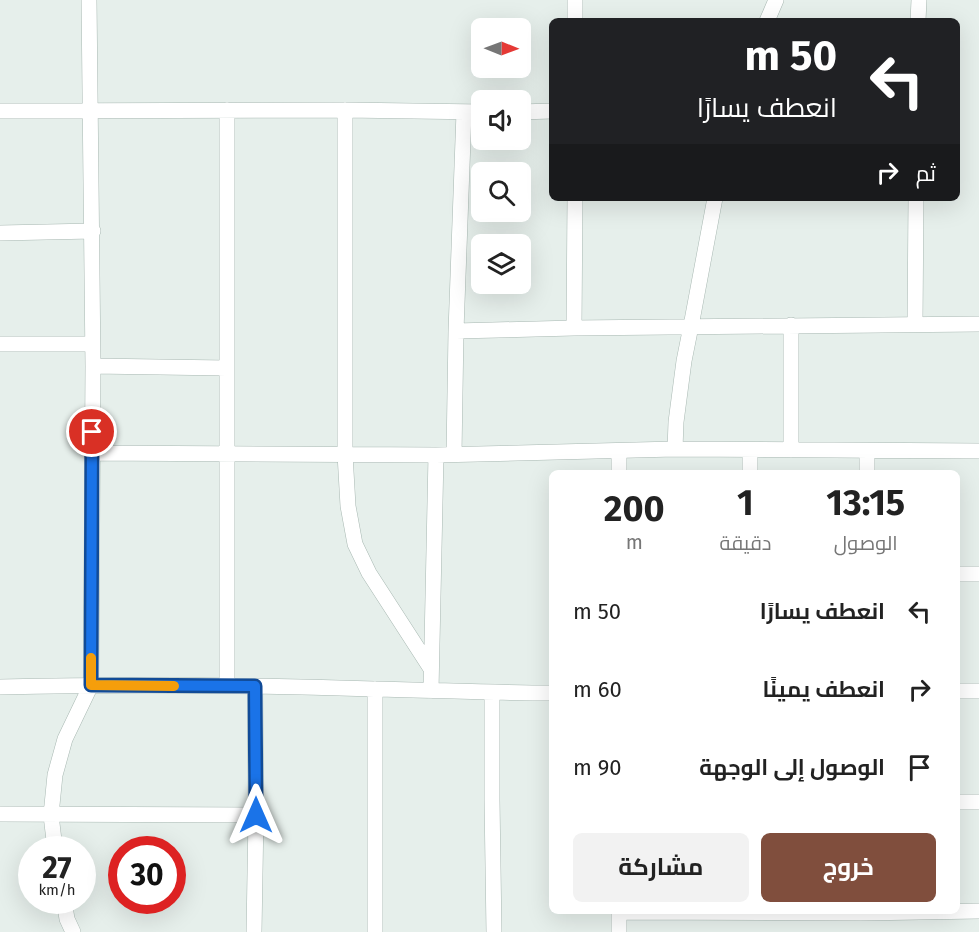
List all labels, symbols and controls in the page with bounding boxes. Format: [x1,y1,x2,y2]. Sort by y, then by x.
north arrow [471,18,531,78]
map controls [471,18,531,294]
text: 50 m [744,31,837,81]
icon: left [858,42,936,120]
button: sound [471,90,531,150]
text: انعطف يسارًا [697,92,837,124]
icon: right [871,156,904,189]
text: ثم [916,160,936,187]
button: search [471,162,531,222]
button: layers [471,234,531,294]
pin [66,406,117,457]
icon: arrive [75,415,108,448]
text: 1 [737,481,754,525]
text: 13:15 [826,481,905,525]
text: 200 [604,487,665,531]
text: m [626,530,643,554]
text: دقيقة [719,531,771,555]
text: الوصول [834,531,898,555]
icon: left [903,595,936,628]
text: 50 m [573,598,621,625]
text: انعطف يسارًا [760,598,885,625]
icon: right [903,673,936,706]
text: 60 m [573,676,622,703]
text: انعطف يمينًا [763,676,885,703]
icon: arrive [903,751,936,784]
text: 90 m [573,754,622,781]
text: الوصول إلى الوجهة [699,754,885,781]
position arrow [224,783,288,847]
button: مشاركة [573,833,749,902]
button: خروج [761,833,936,902]
speed limit sign: 30 [108,836,186,914]
text: 27 [42,850,72,886]
text: km/h [38,881,76,899]

